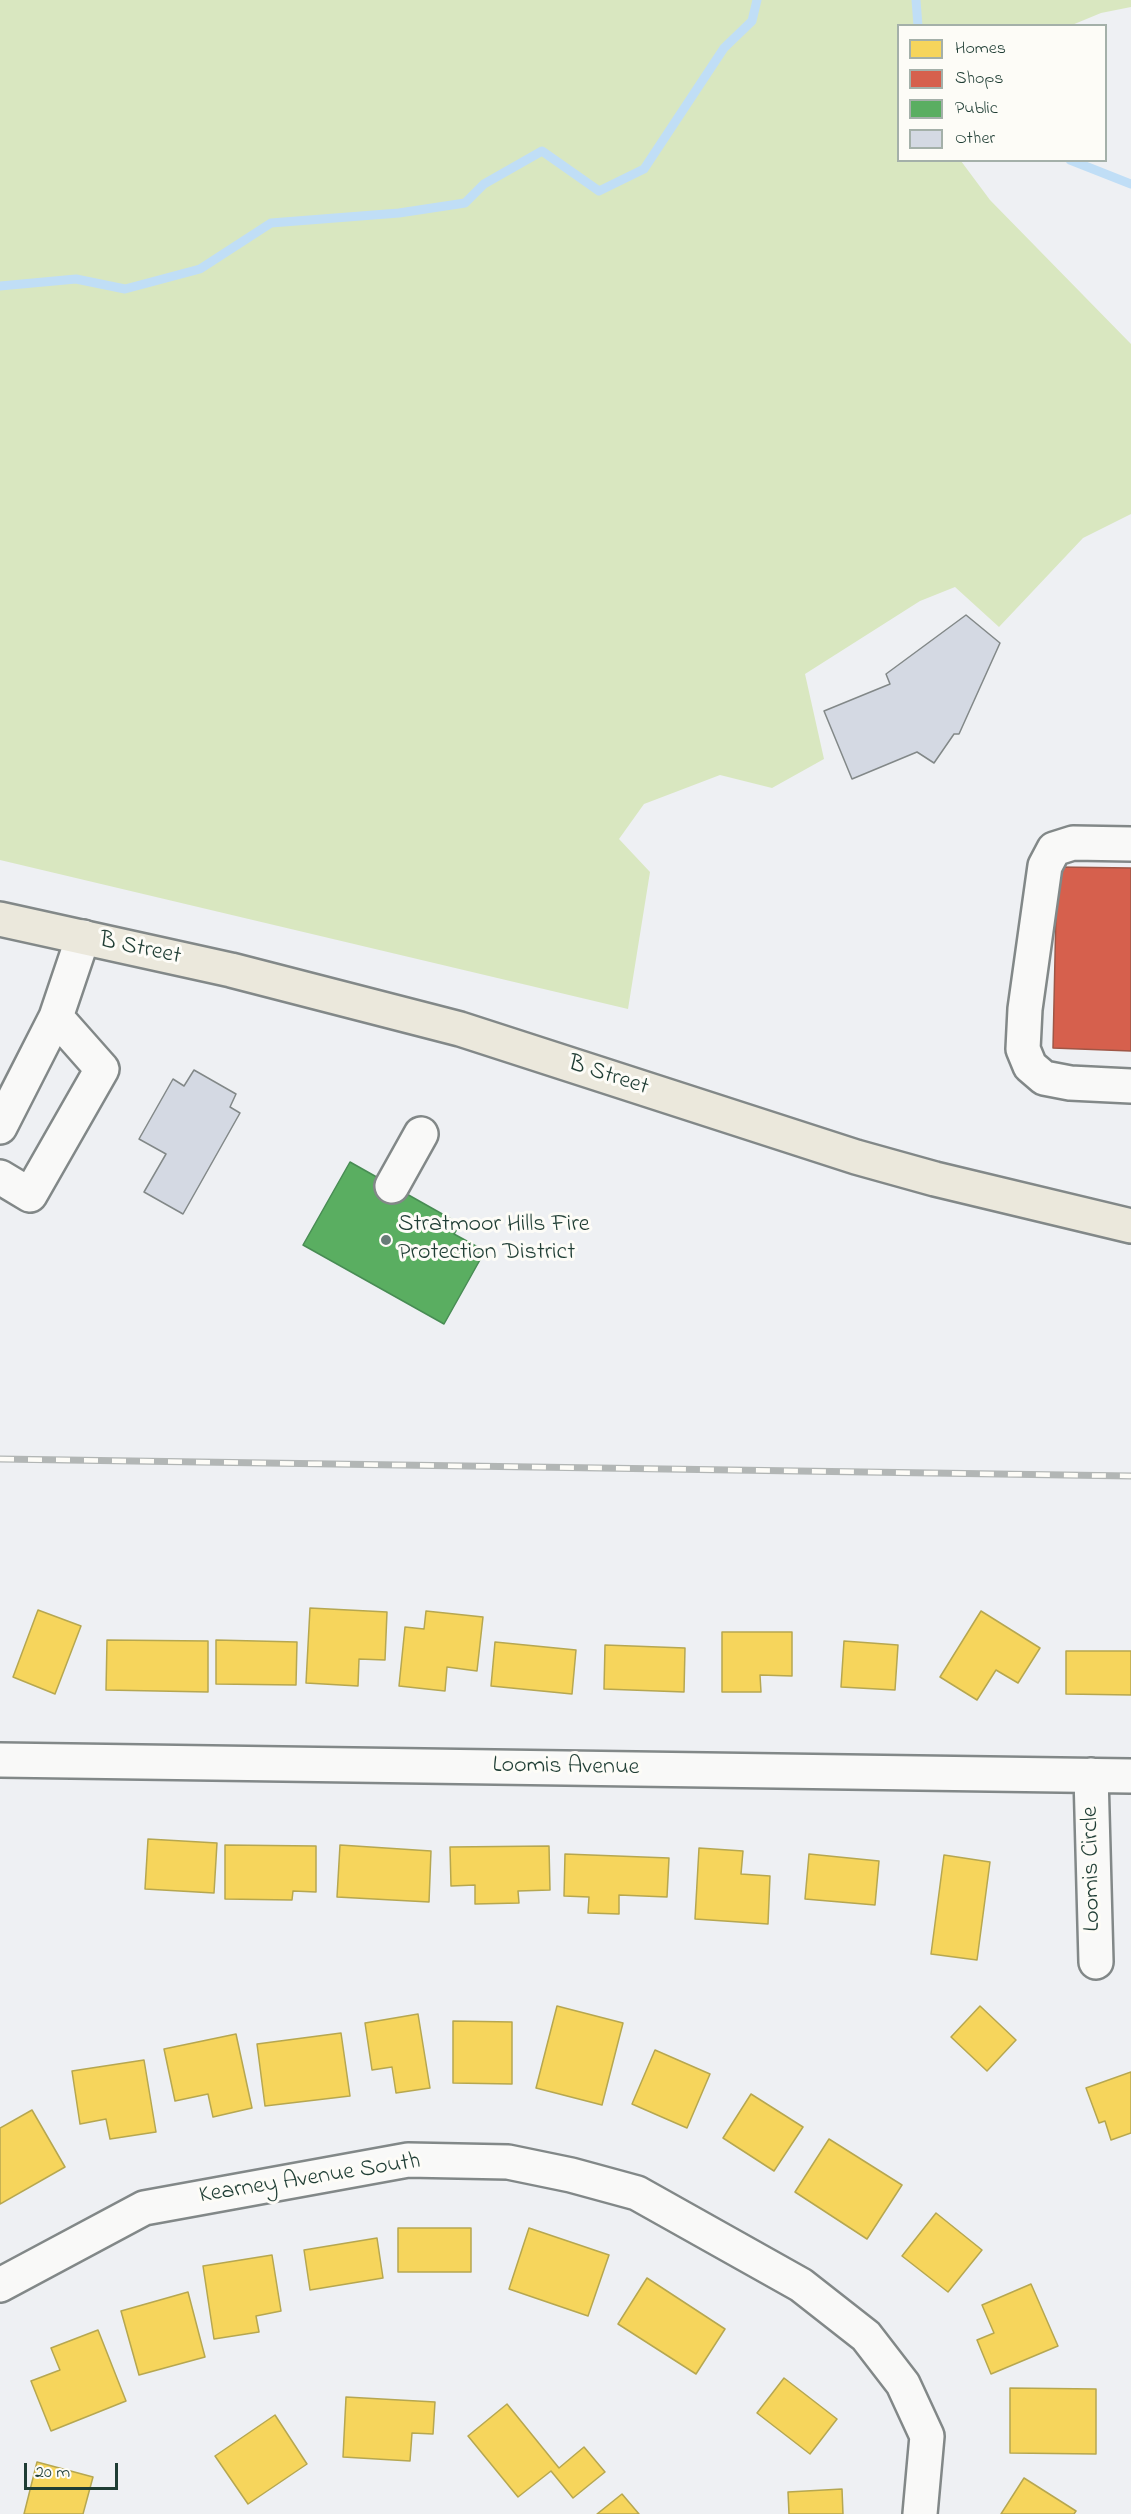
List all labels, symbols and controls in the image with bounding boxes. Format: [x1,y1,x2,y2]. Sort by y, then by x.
legend [897,24,1107,162]
text: Homes [955,36,1006,62]
text: Shops [955,66,1003,92]
text: Public [955,96,998,122]
text: Other [955,126,995,152]
street label: B Street [97,927,183,973]
street label: B Street [564,1051,652,1103]
place label: Stratmoor Hills Fire Protection District [398,1212,590,1268]
marker: Stratmoor Hills Fire Protection District [379,1233,393,1247]
street label: Loomis Avenue [492,1752,640,1784]
street label: Loomis Circle [1078,1806,1108,1932]
street label: Kearney Avenue South [197,2148,423,2212]
scale bar [27,2451,122,2489]
text: 20 m [35,2460,70,2486]

